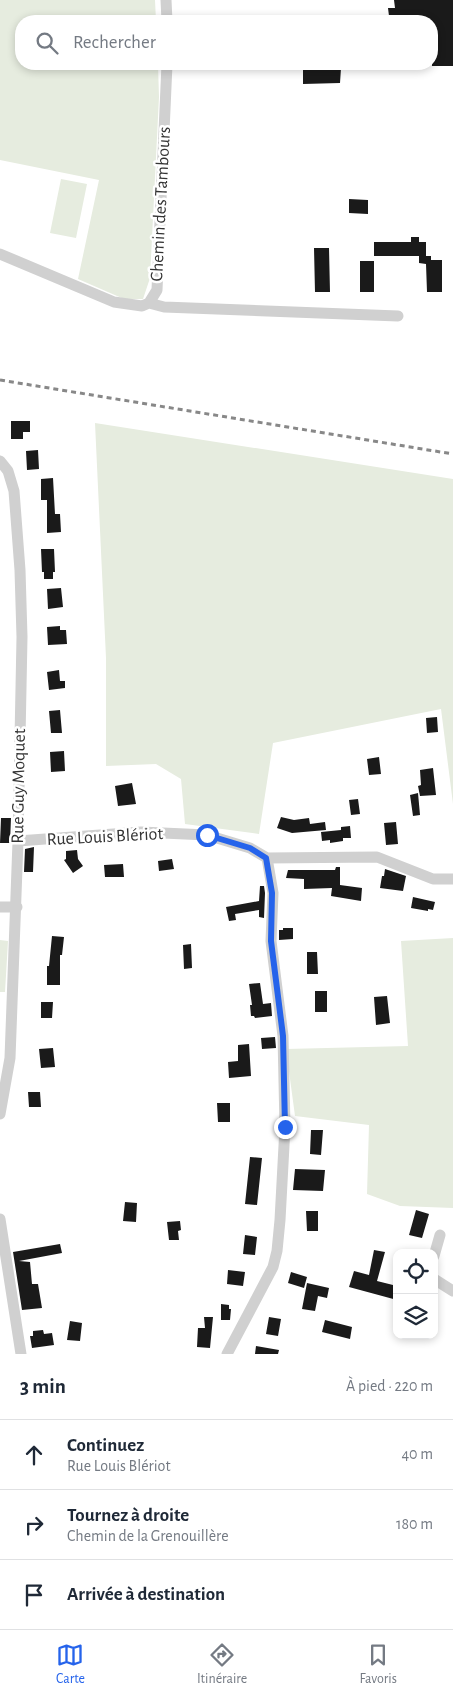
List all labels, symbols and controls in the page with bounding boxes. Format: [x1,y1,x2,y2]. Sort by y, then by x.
search box [15,15,438,70]
icon: search [33,29,61,57]
text: Rechercher [73,33,156,52]
street label: Chemin des Tambours [148,126,174,282]
street label: Rue Guy Moquet [9,728,29,844]
route start [196,824,219,847]
street label: Rue Louis Blériot [46,825,164,849]
route end [274,1116,297,1139]
map controls [393,1249,438,1339]
button: locate [393,1249,438,1294]
button: layers [393,1294,438,1339]
text: 3 min [20,1376,66,1397]
text: À pied · 220 m [346,1378,433,1394]
text: Continuez [67,1436,144,1455]
icon: ahead [20,1441,48,1469]
text: 40 m [401,1446,433,1462]
text: Rue Louis Blériot [67,1458,171,1474]
text: Tournez à droite [67,1506,189,1525]
icon: right [20,1511,48,1539]
text: 180 m [396,1516,433,1532]
text: Chemin de la Grenouillère [67,1528,229,1544]
icon: arrive [20,1581,48,1609]
text: Arrivée à destination [67,1585,225,1604]
tab: Carte [56,1641,85,1688]
tab: Itinéraire [197,1641,247,1688]
tab: Favoris [359,1641,397,1688]

